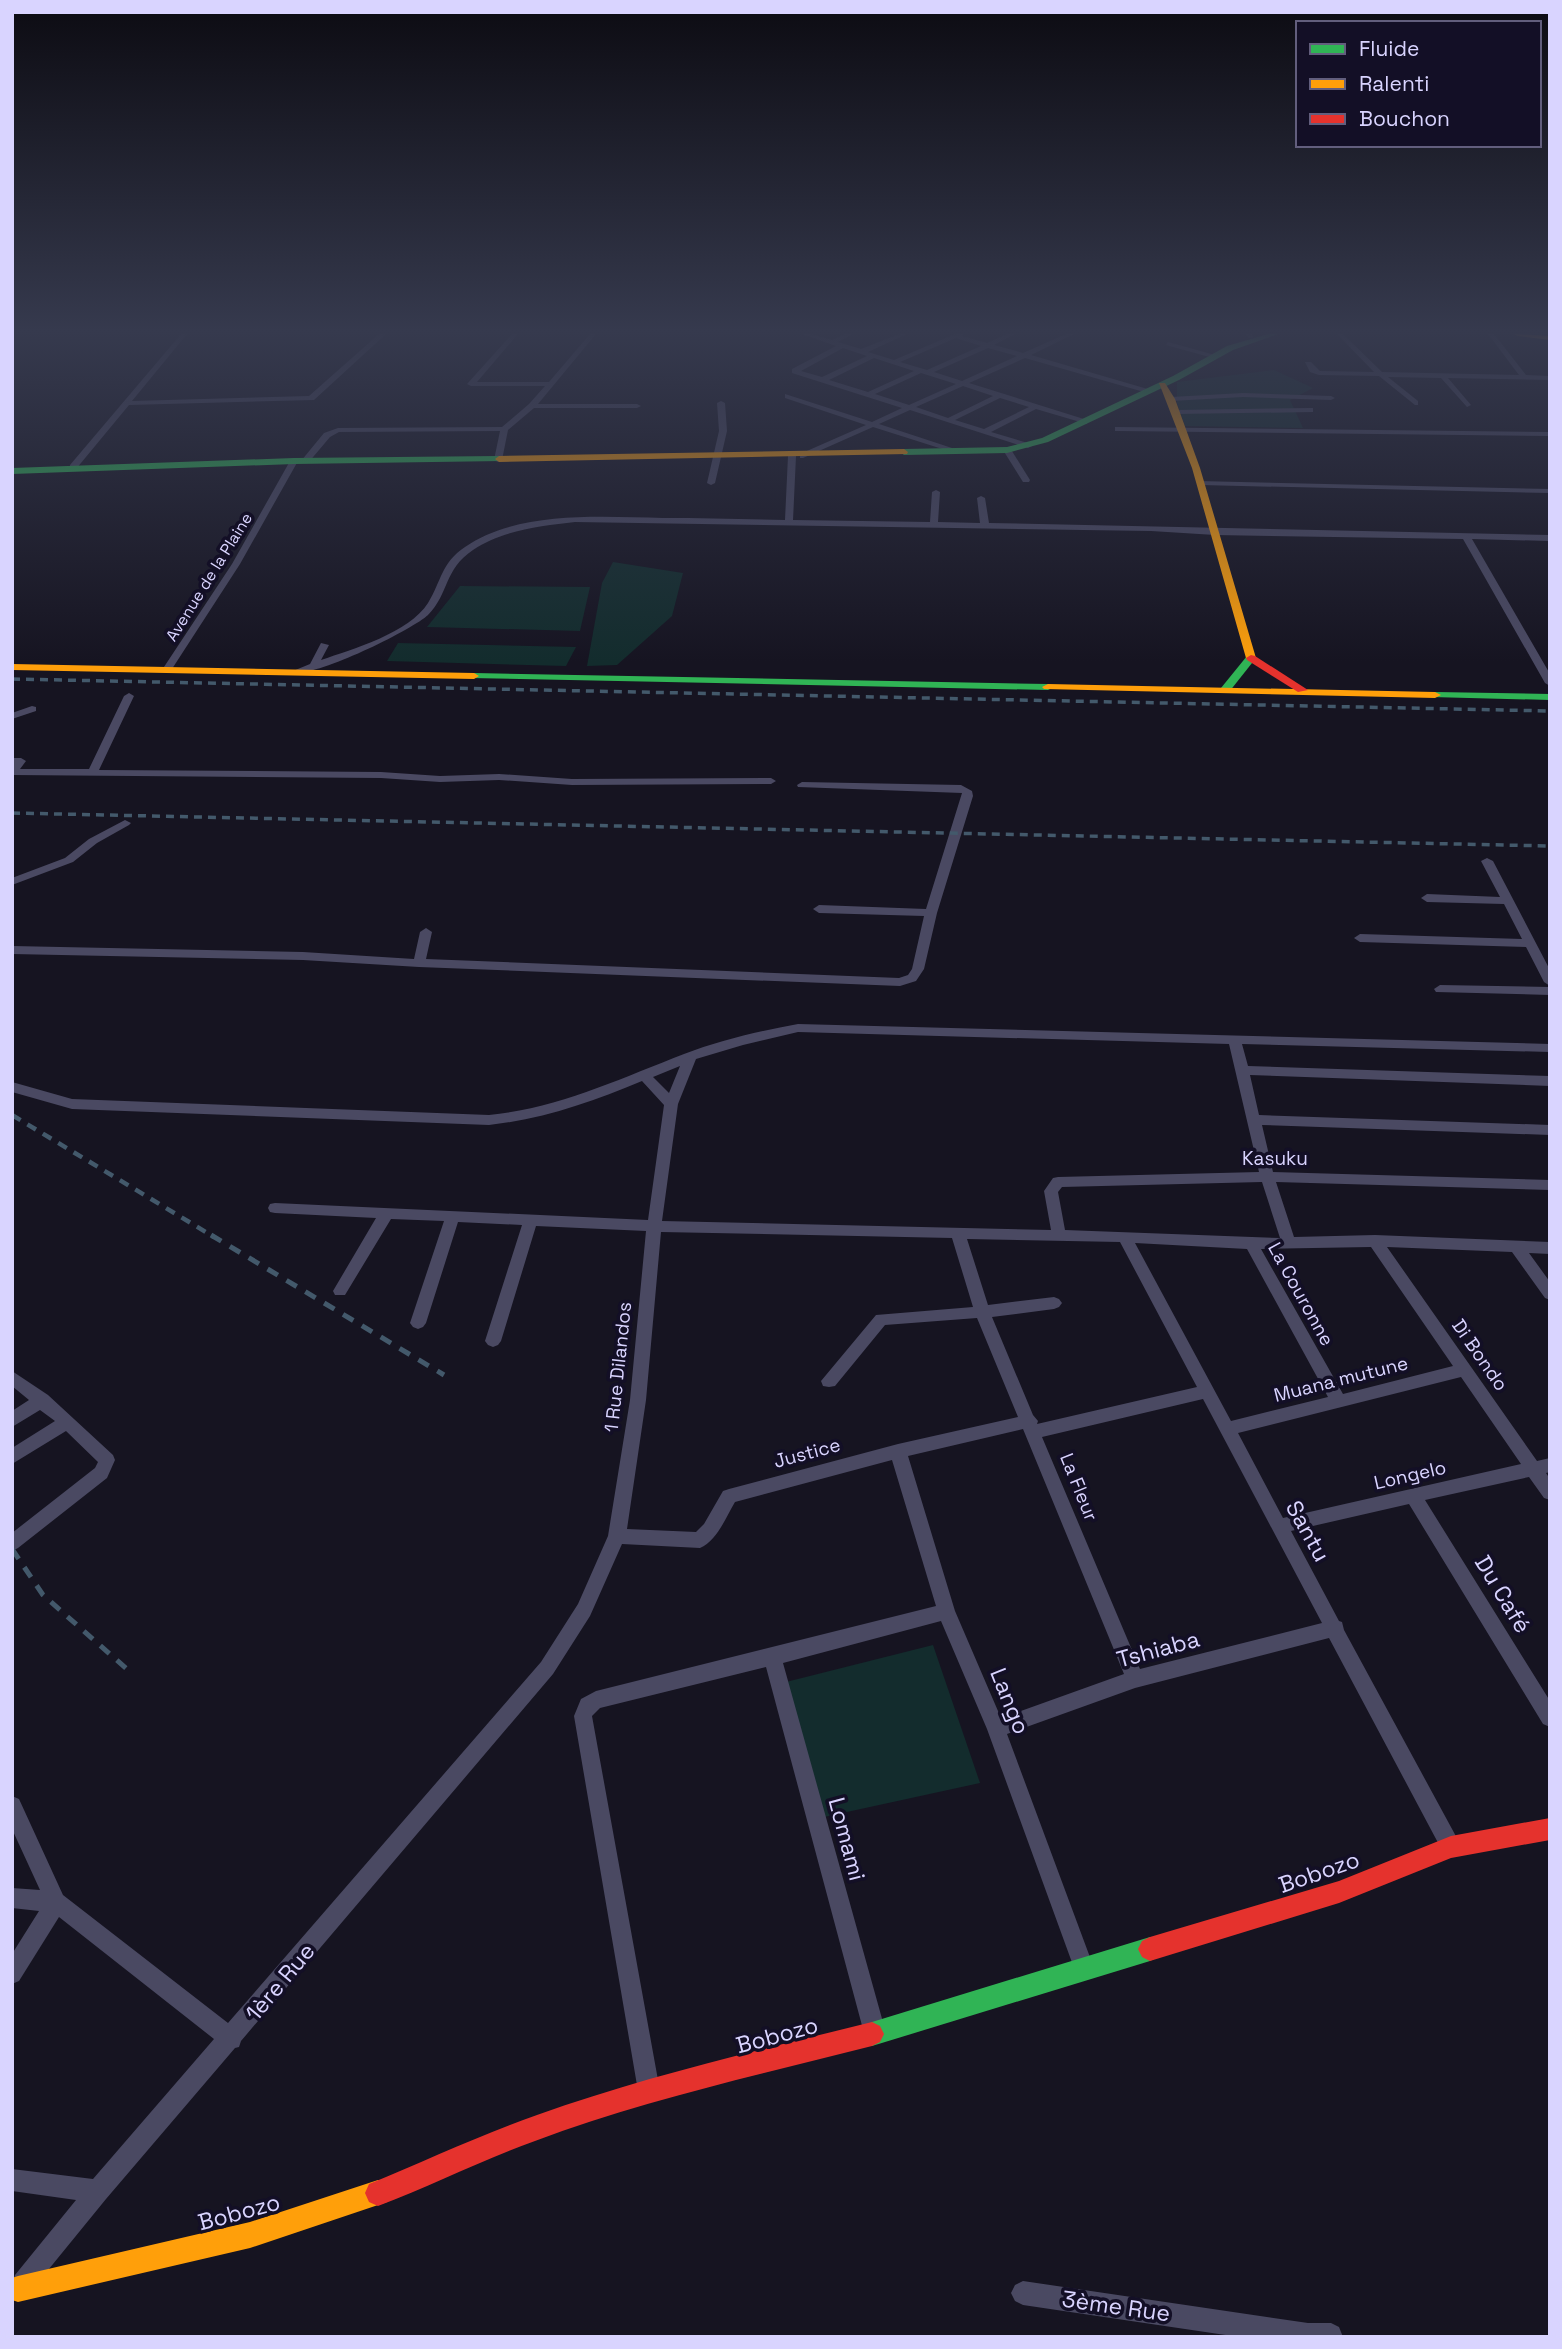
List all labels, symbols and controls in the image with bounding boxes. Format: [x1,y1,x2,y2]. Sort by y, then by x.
legend [1296,21,1541,147]
text: Fluide [1359,35,1419,62]
text: Ralenti [1359,70,1429,97]
text: Bouchon [1359,105,1450,132]
street label: Avenue de la Plaine [161,509,257,645]
street label: Kasuku [1242,1146,1308,1171]
street label: La Couronne [1262,1238,1340,1350]
street label: 1 Rue Dilandos [599,1301,637,1433]
street label: Di Bondo [1446,1314,1514,1396]
street label: Muana mutune [1271,1350,1411,1408]
street label: Justice [771,1432,843,1474]
street label: La Fleur [1054,1449,1104,1525]
street label: Longelo [1371,1455,1449,1495]
street label: Santu [1279,1495,1337,1567]
street label: Du Café [1468,1550,1538,1638]
street label: Tshiaba [1113,1624,1203,1674]
street label: Lango [983,1663,1037,1739]
street label: Lomami [821,1794,873,1884]
street label: Bobozo [1275,1844,1363,1900]
street label: 1ère Rue [239,1937,321,2027]
street label: Bobozo [733,2010,821,2060]
street label: Bobozo [195,2187,283,2237]
street label: 3ème Rue [1060,2284,1172,2328]

